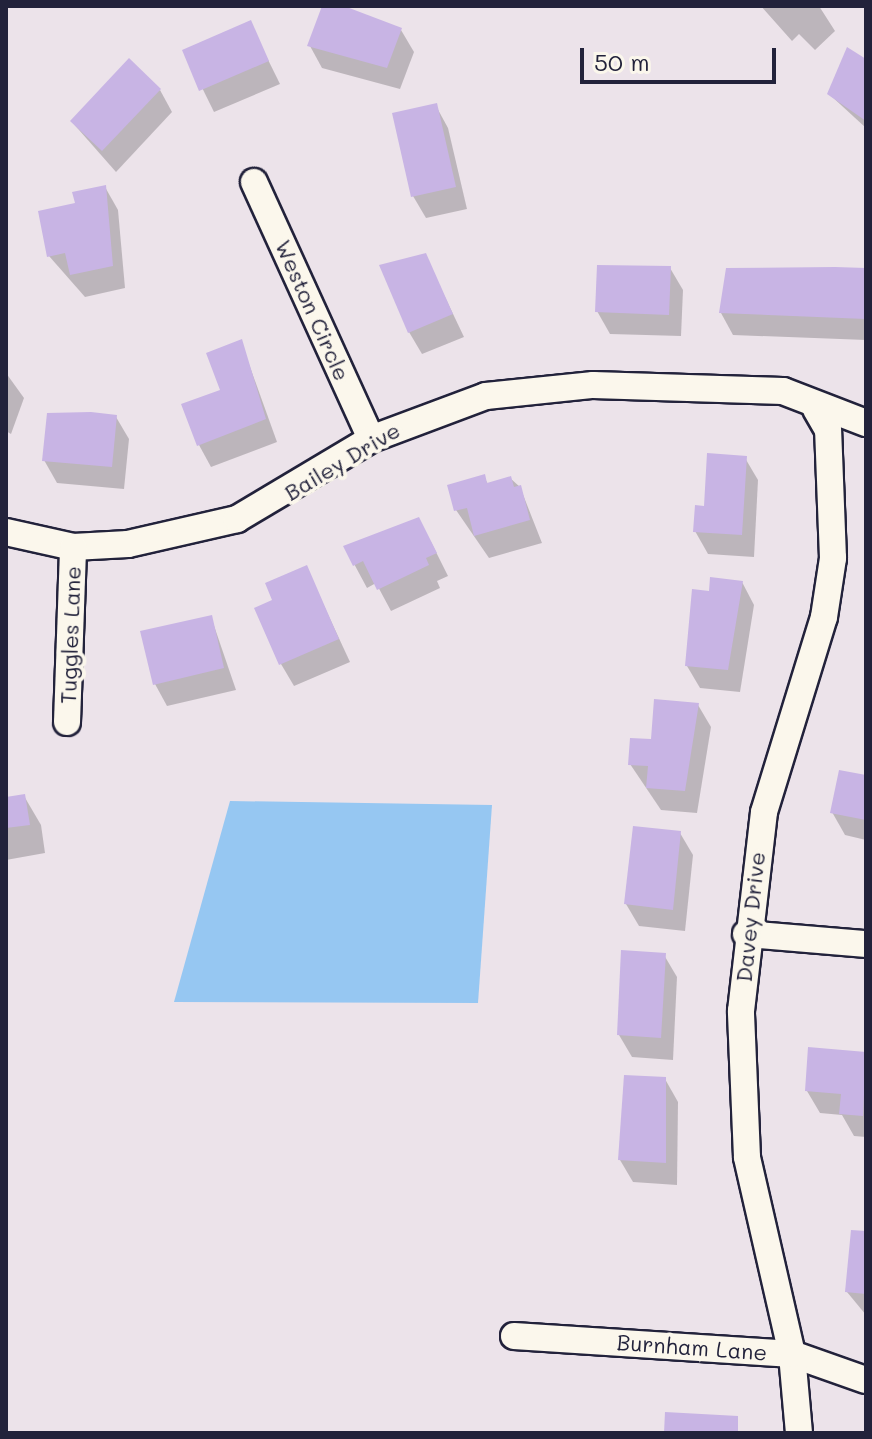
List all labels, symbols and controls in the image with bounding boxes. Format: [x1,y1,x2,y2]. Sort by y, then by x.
scale bar [584,32,780,82]
text: 50 m [594,46,650,77]
street label: Weston Circle [270,236,356,384]
street label: Bailey Drive [280,416,404,506]
street label: Tuggles Lane [54,566,86,704]
street label: Davey Drive [730,851,770,983]
street label: Burnham Lane [616,1329,768,1365]

